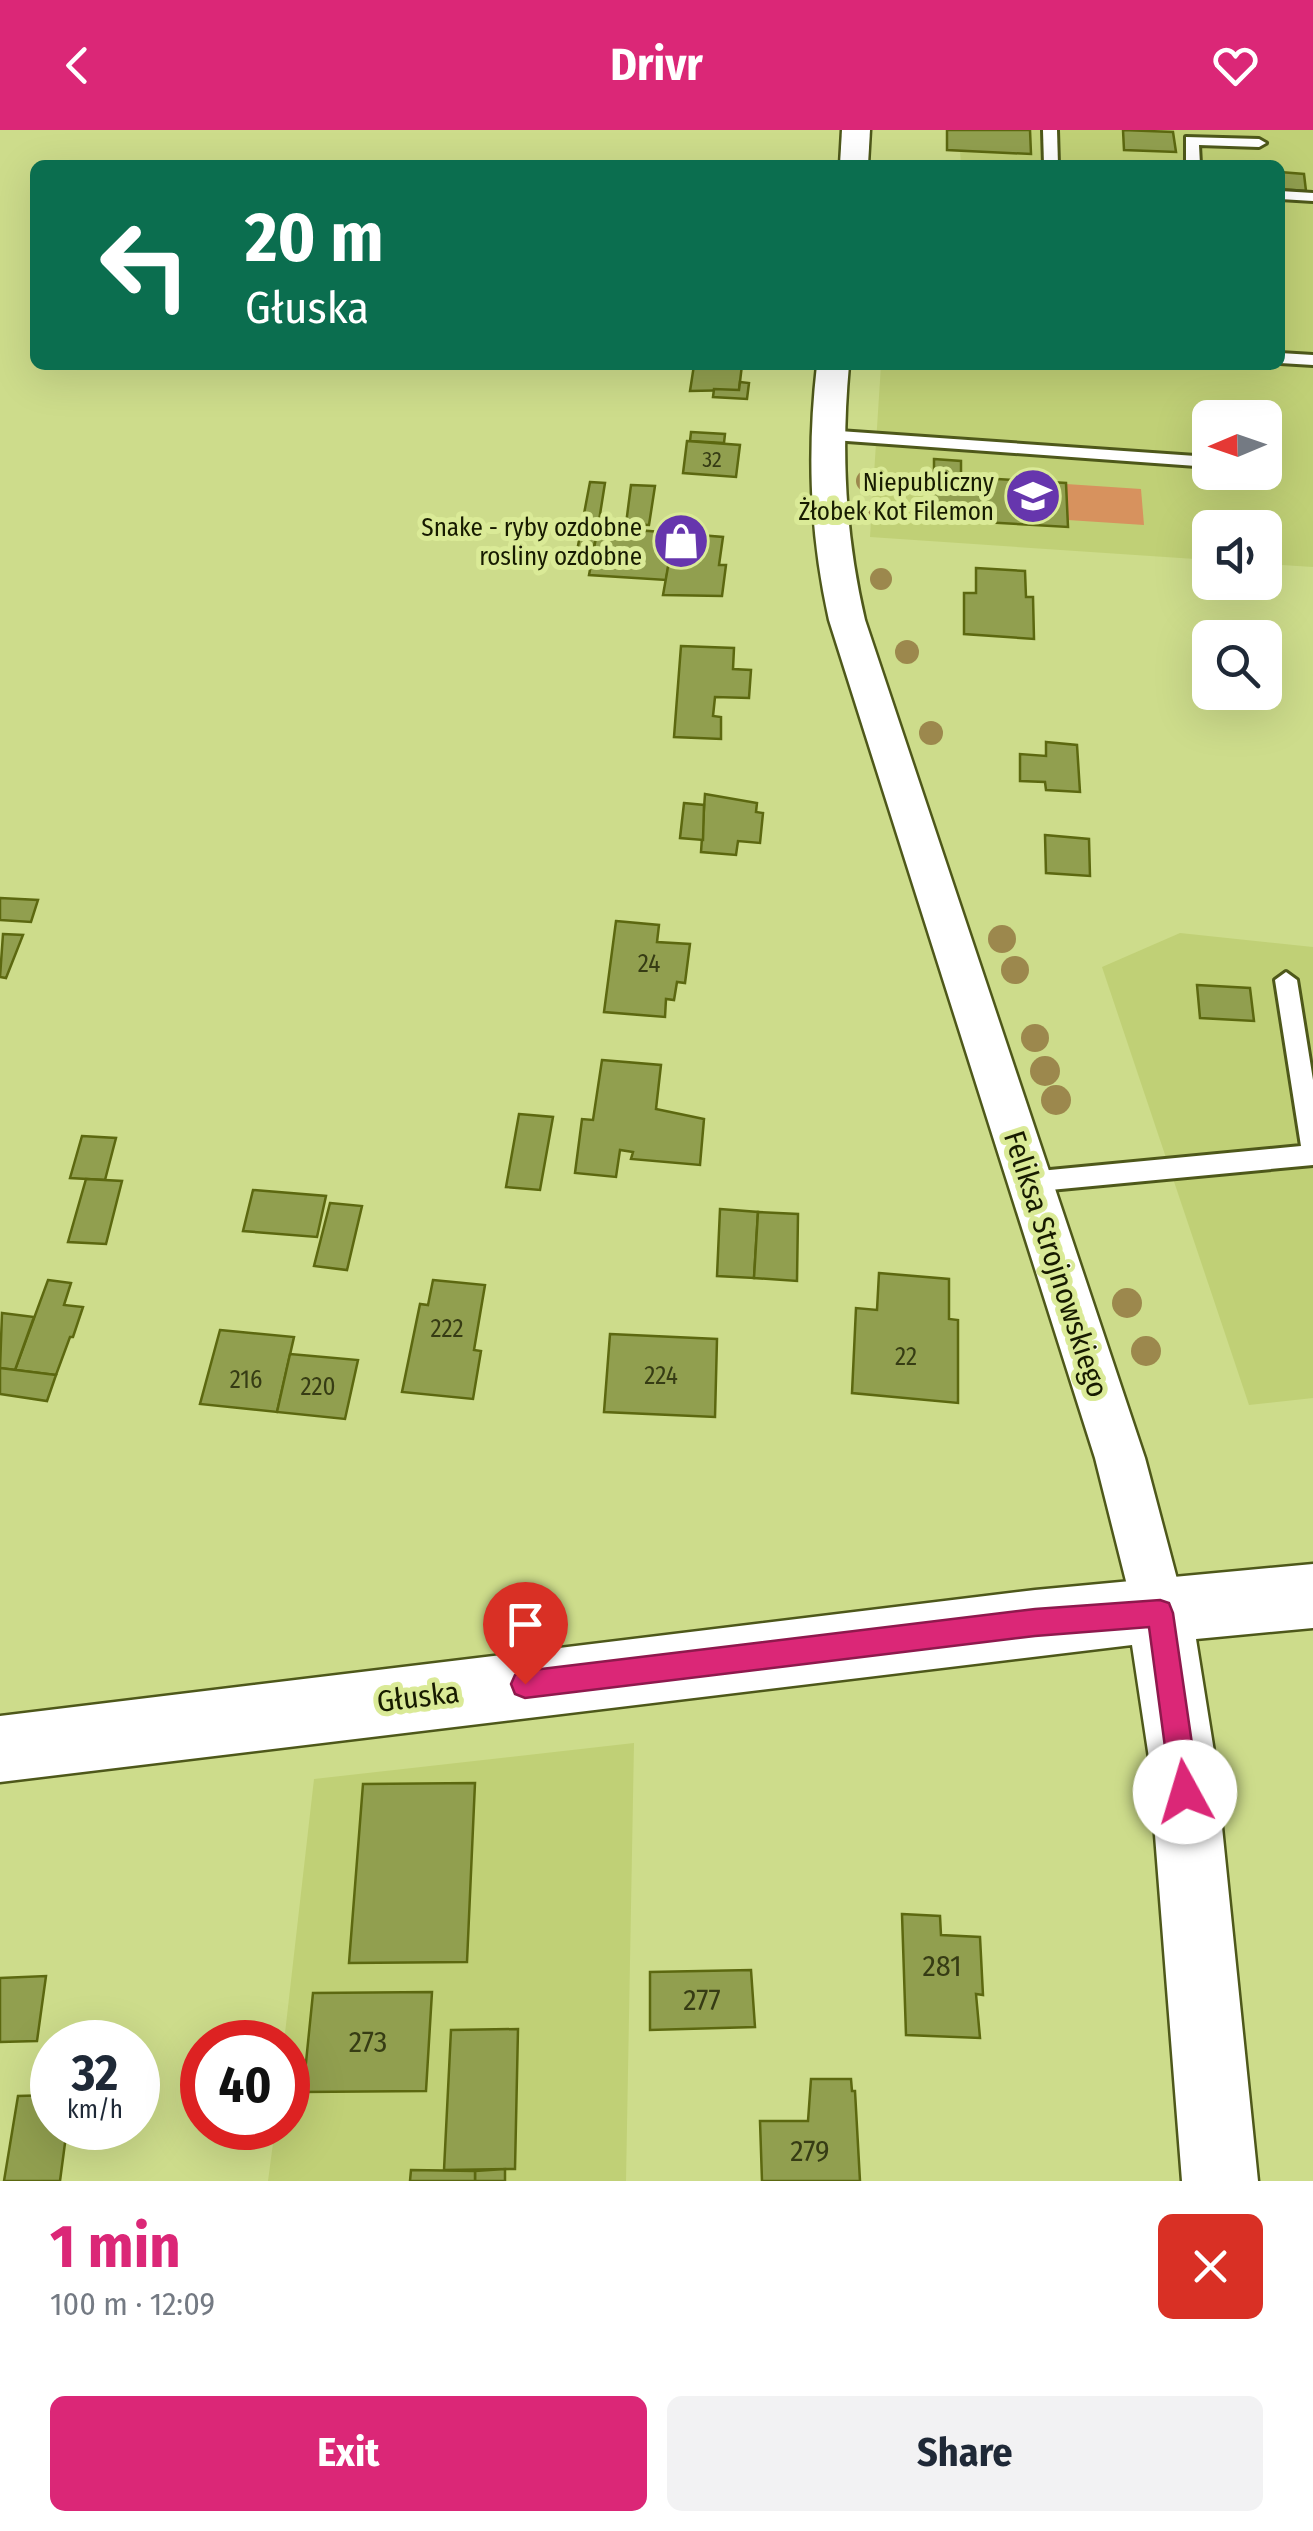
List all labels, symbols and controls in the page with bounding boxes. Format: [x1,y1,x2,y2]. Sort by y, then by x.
icon: back [50,38,105,93]
text: Drivr [610,38,703,92]
icon: heart [1208,38,1263,93]
text: 20 m [245,196,384,280]
icon: left [80,200,210,330]
text: Głuska [245,281,369,335]
north arrow [1192,400,1282,490]
map controls [1192,400,1282,710]
house number: 32 [702,446,722,473]
school or university icon: Niepubliczny Żłobek Kot Filemon [1003,466,1063,526]
place label: Niepubliczny Żłobek Kot Filemon [798,468,994,527]
button: sound [1192,510,1282,600]
shop icon: Snake - ryby ozdobne rosliny ozdobne [651,511,711,571]
place label: Snake - ryby ozdobne rosliny ozdobne [421,513,642,572]
button: search [1192,620,1282,710]
house number: 24 [638,949,660,979]
street label: Feliksa Strojnowskiego [996,1126,1116,1402]
house number: 222 [430,1314,464,1344]
house number: 22 [895,1342,917,1372]
house number: 224 [644,1361,678,1391]
house number: 216 [230,1365,262,1395]
house number: 220 [300,1372,336,1402]
pin [483,1582,568,1685]
icon: arrive [498,1597,553,1652]
street label: Głuska [375,1674,461,1720]
position arrow [1133,1740,1237,1844]
house number: 281 [922,1948,962,1984]
house number: 277 [683,1982,721,2018]
speed limit sign: 40 [180,2020,310,2150]
house number: 273 [349,2024,387,2060]
text: 32 [72,2043,118,2103]
text: km/h [67,2095,123,2125]
house number: 279 [790,2133,830,2169]
text: 1 min [50,2211,181,2283]
button: close [1158,2214,1263,2319]
text: 100 m · 12:09 [50,2285,215,2323]
button: Exit [50,2396,647,2511]
button: Share [667,2396,1263,2511]

